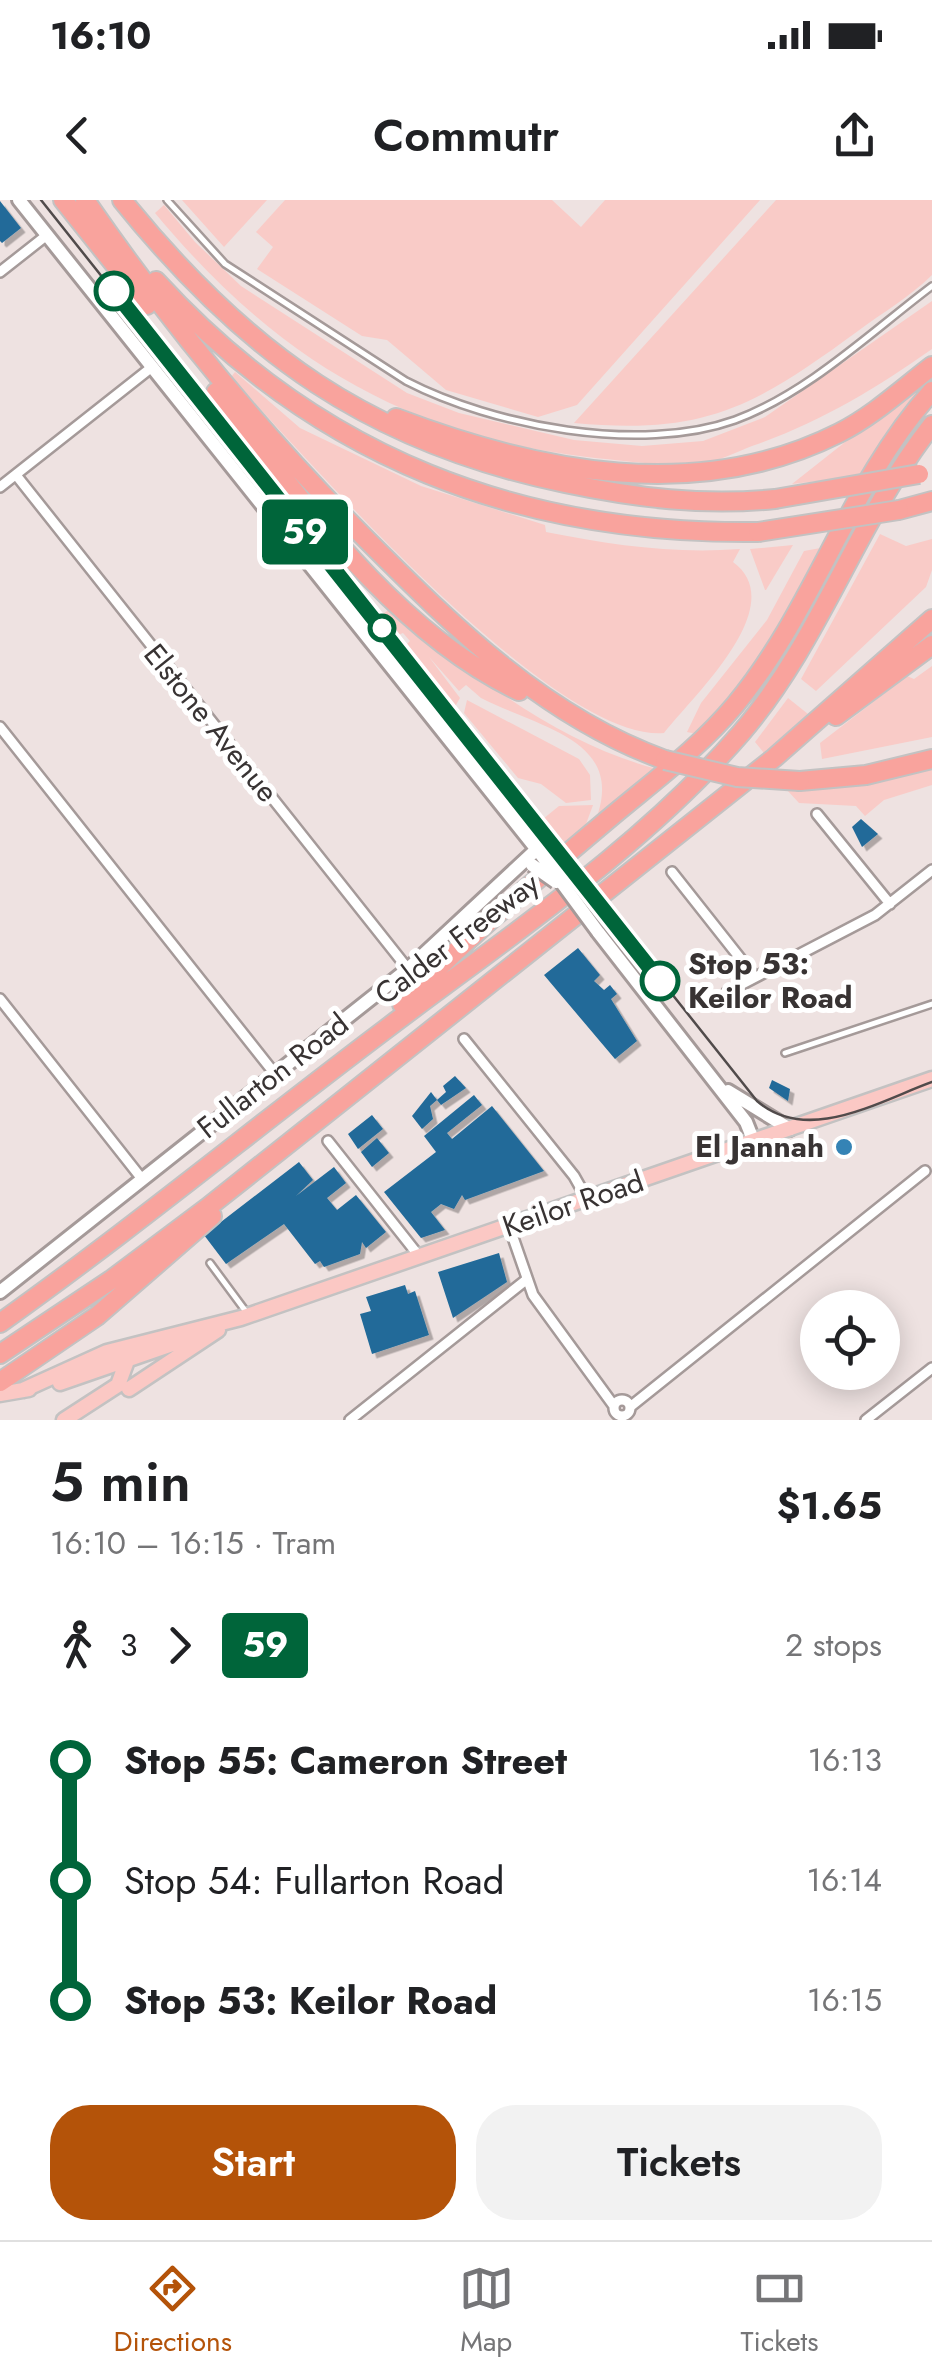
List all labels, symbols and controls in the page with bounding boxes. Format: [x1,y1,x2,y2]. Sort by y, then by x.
text: 16:10 [50,8,152,63]
text: Commutr [373,103,559,168]
icon: back [50,108,105,163]
icon: share [827,108,882,163]
unlabelled marker [95,272,133,310]
line badge: 59 [260,500,350,564]
text: 59 [282,507,328,557]
unlabelled marker [369,615,395,641]
street label: Elstone Avenue [134,634,289,811]
street label: Calder Freeway [365,862,549,1015]
place label: Stop 53: Keilor Road [688,942,852,1019]
marker: Stop 53: Keilor Road [641,962,679,1000]
street label: Fullarton Road [188,1003,358,1148]
place label: El Jannah [695,1125,824,1168]
marker: El Jannah [833,1136,855,1158]
street label: Keilor Road [497,1159,649,1248]
map controls [800,1290,900,1390]
button: locate [800,1290,900,1390]
text: 5 min [50,1442,191,1522]
text: $1.65 [777,1478,882,1533]
text: 16:10 – 16:15 · Tram [50,1520,336,1566]
icon: walk [50,1618,105,1673]
icon: forward [152,1618,207,1673]
text: 59 [242,1620,288,1670]
text: 3 [120,1622,137,1668]
text: 2 stops [785,1622,882,1668]
text: Stop 55: Cameron Street [124,1733,567,1788]
text: 16:13 [808,1737,882,1783]
text: Stop 54: Fullarton Road [124,1853,504,1908]
text: 16:14 [807,1857,882,1903]
text: Stop 53: Keilor Road [124,1973,497,2028]
text: 16:15 [807,1977,882,2023]
button: Start [50,2105,456,2220]
button: Tickets [476,2105,882,2220]
tab: Directions [113,2261,232,2362]
tab: Map [459,2261,514,2362]
tab: Tickets [741,2261,819,2362]

